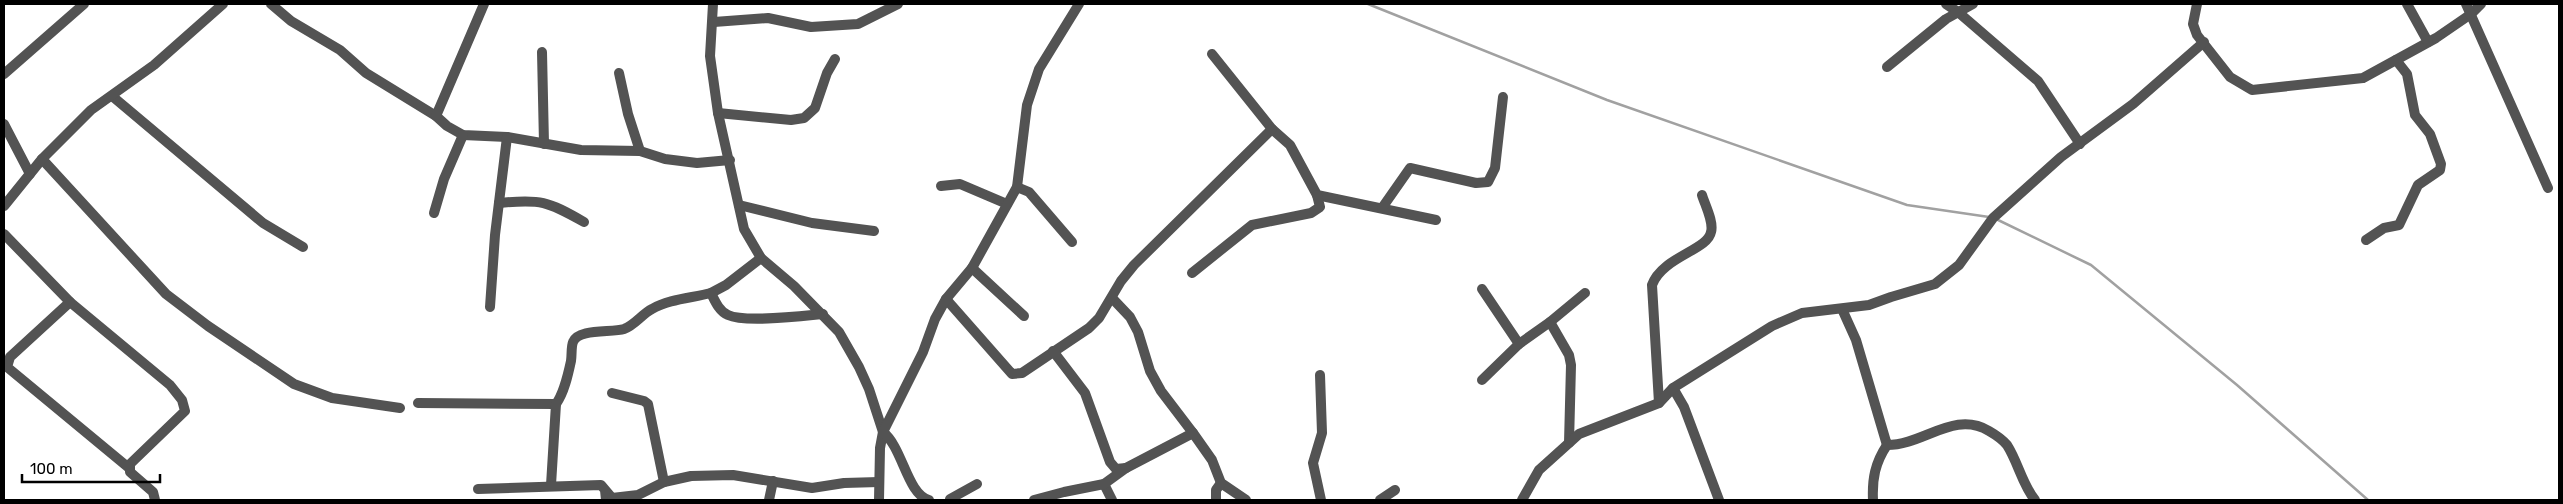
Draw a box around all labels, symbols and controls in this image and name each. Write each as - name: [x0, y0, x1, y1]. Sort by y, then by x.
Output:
- scale bar: [22, 452, 160, 484]
- text: 100 m: [30, 460, 72, 478]

